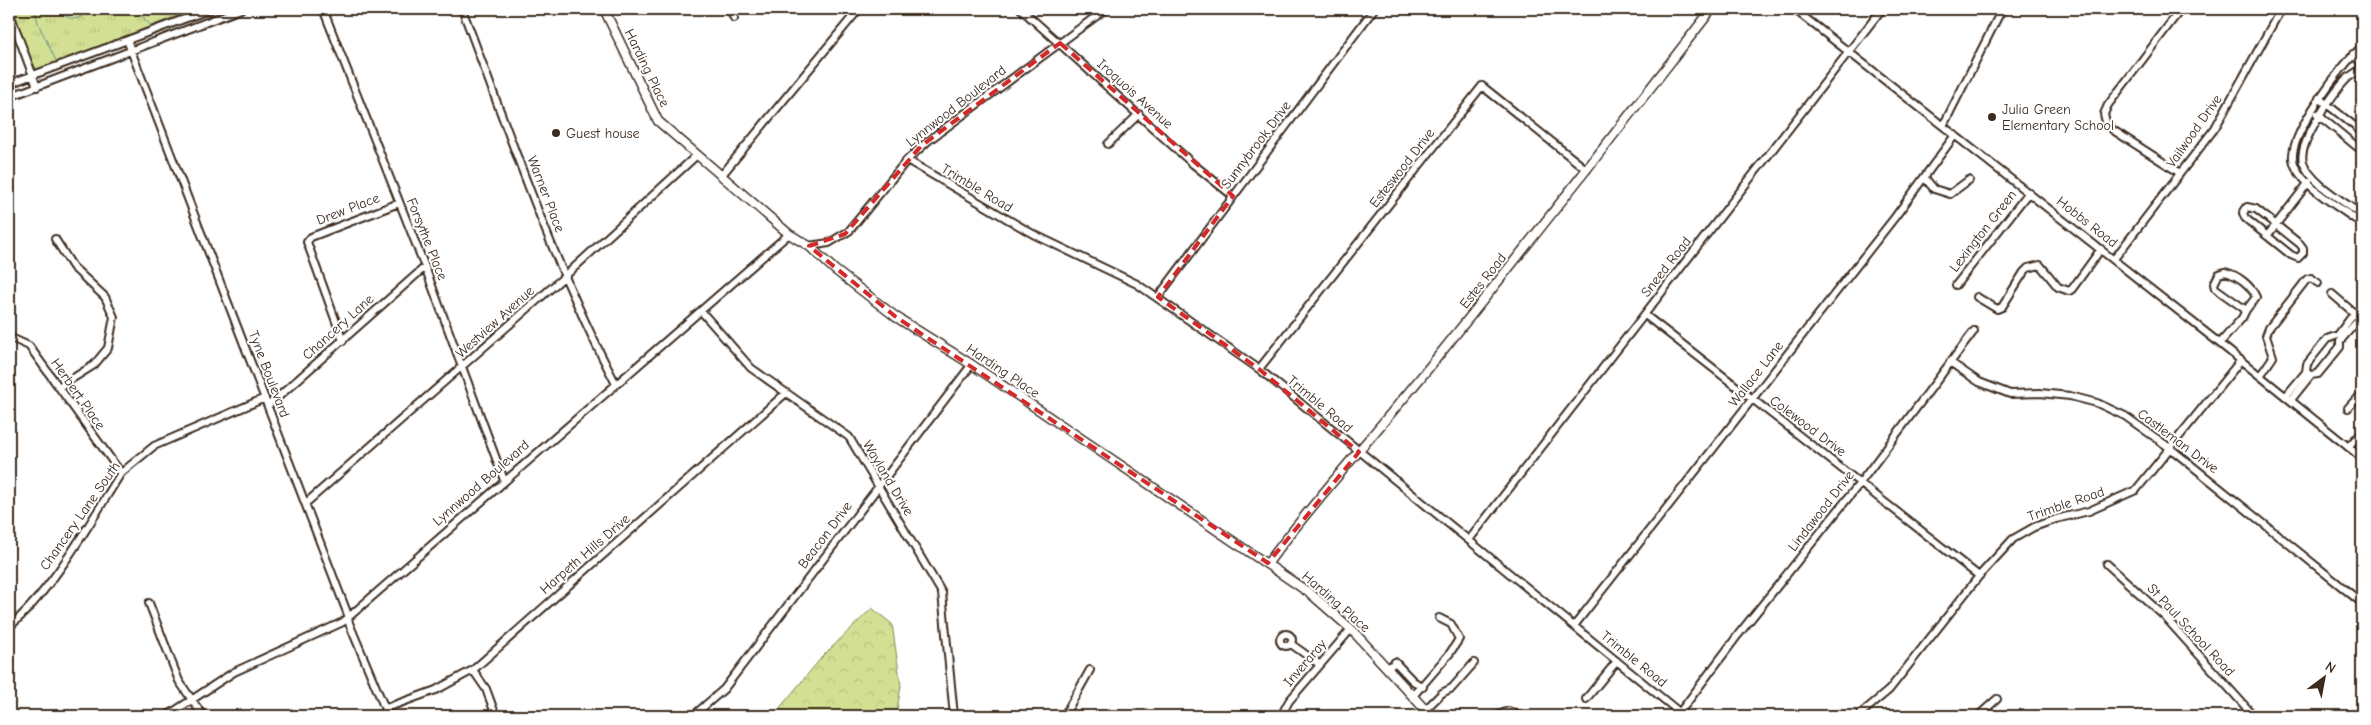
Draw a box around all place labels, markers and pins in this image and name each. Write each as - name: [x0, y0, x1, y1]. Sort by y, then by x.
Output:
- place label: Julia Green Elementary School: [2002, 101, 2114, 134]
- marker: Julia Green Elementary School: [1986, 111, 1998, 123]
- place label: Guest house: [566, 125, 640, 142]
- marker: Guest house: [550, 127, 562, 139]

